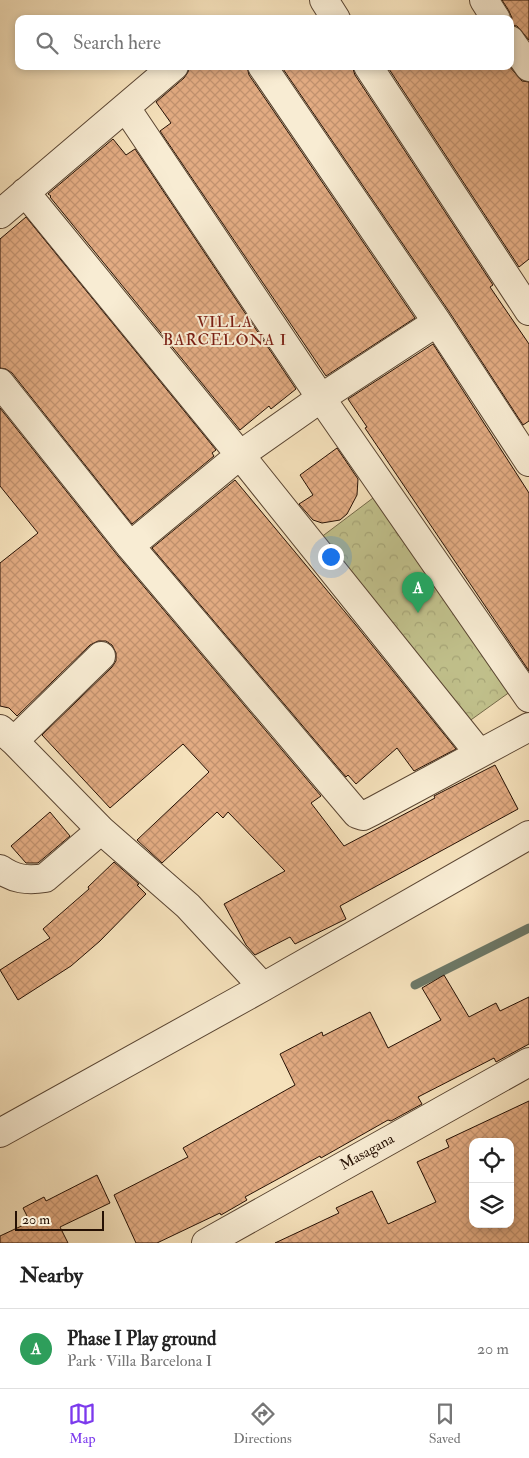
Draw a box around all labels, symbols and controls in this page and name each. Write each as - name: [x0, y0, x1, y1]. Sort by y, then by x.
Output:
- search box: [15, 15, 514, 70]
- icon: search: [33, 29, 61, 57]
- text: Search here: [73, 31, 161, 55]
- district label: VILLA BARCELONA I: [163, 312, 287, 350]
- your location: [318, 544, 344, 570]
- pin: A: [402, 572, 434, 613]
- street label: Masagana: [336, 1129, 398, 1175]
- map controls: [469, 1138, 514, 1228]
- button: locate: [469, 1138, 514, 1183]
- button: layers: [469, 1183, 514, 1228]
- scale bar: [15, 1208, 104, 1231]
- text: 20 m: [22, 1211, 50, 1228]
- text: Nearby: [20, 1262, 83, 1289]
- text: Phase I Play ground: [67, 1327, 216, 1351]
- text: A: [31, 1339, 41, 1359]
- text: 20 m: [477, 1339, 509, 1359]
- text: Park · Villa Barcelona I: [67, 1351, 212, 1371]
- tab: Map: [68, 1400, 96, 1447]
- tab: Directions: [233, 1400, 292, 1447]
- tab: Saved: [429, 1400, 461, 1447]

